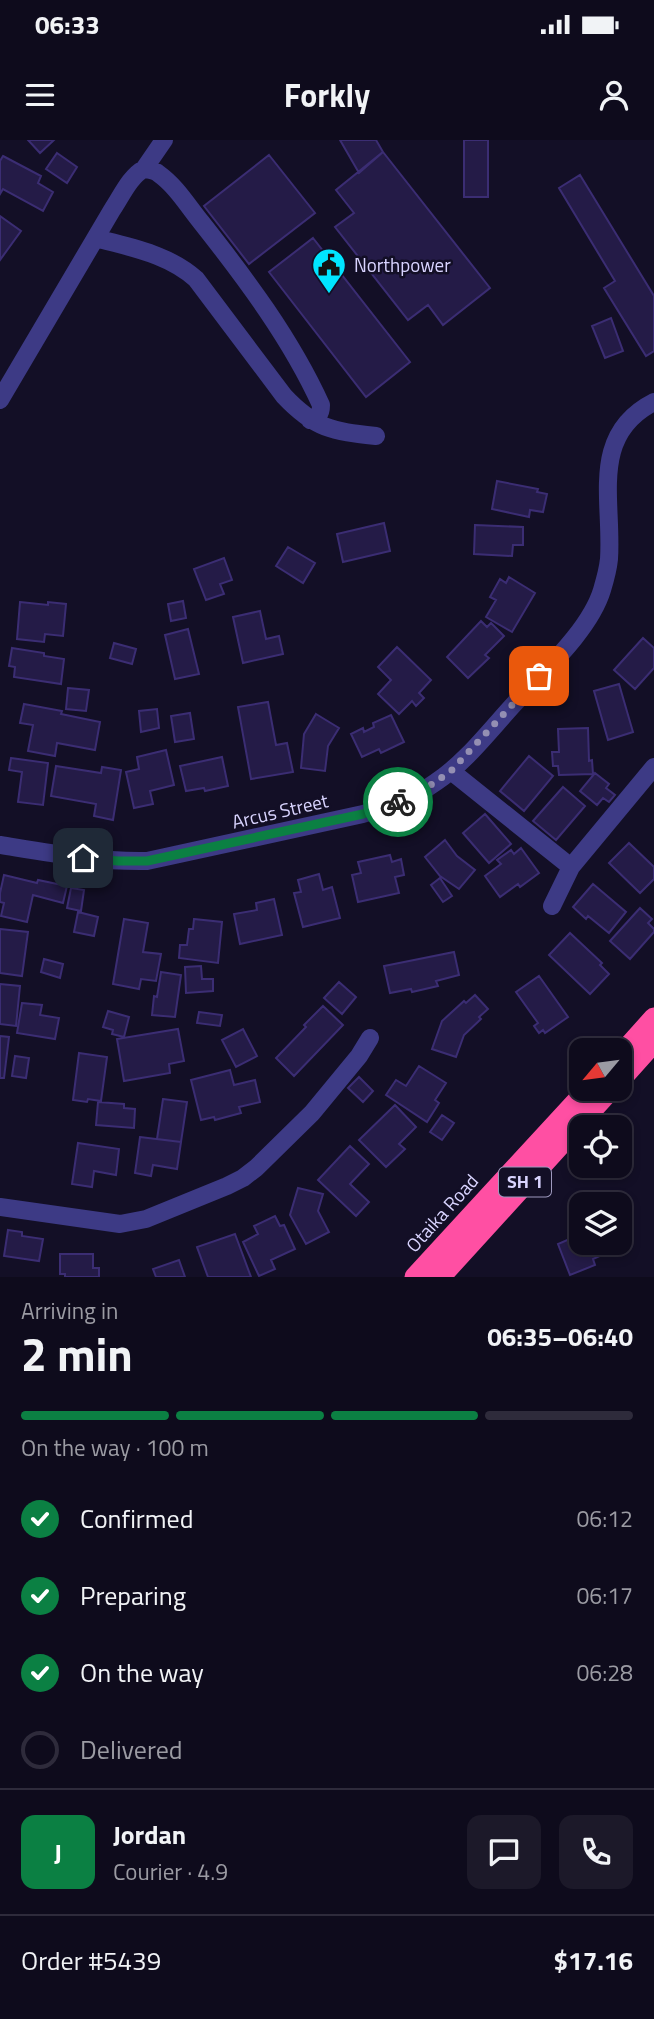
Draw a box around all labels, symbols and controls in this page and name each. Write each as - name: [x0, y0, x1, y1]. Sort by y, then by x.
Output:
- text: 06:33: [35, 5, 100, 44]
- text: Forkly: [284, 71, 370, 119]
- icon: menu: [21, 76, 59, 114]
- icon: person: [595, 76, 633, 114]
- public building icon: Northpower: [310, 246, 348, 295]
- place label: Northpower: [354, 250, 451, 279]
- pin: [509, 646, 569, 706]
- icon: bag: [520, 657, 558, 695]
- courier: [363, 767, 433, 837]
- icon: bike: [379, 783, 417, 821]
- street label: Arcus Street: [229, 785, 331, 836]
- pin: [53, 828, 113, 888]
- icon: home: [64, 839, 102, 877]
- north arrow: [569, 1038, 632, 1101]
- map controls: [569, 1038, 632, 1255]
- button: locate: [569, 1115, 632, 1178]
- street label: Otaika Road: [398, 1167, 485, 1258]
- road number: SH 1: [499, 1168, 551, 1196]
- button: layers: [569, 1192, 632, 1255]
- text: Arriving in: [21, 1293, 118, 1328]
- text: 06:35–06:40: [487, 1317, 633, 1356]
- text: 2 min: [21, 1319, 133, 1389]
- text: On the way · 100 m: [21, 1430, 209, 1465]
- text: Confirmed: [80, 1499, 194, 1538]
- icon: check: [21, 1500, 59, 1538]
- text: 06:12: [576, 1501, 633, 1536]
- text: Preparing: [80, 1576, 186, 1615]
- icon: check: [21, 1577, 59, 1615]
- text: 06:17: [576, 1578, 633, 1613]
- text: On the way: [80, 1653, 204, 1692]
- icon: check: [21, 1654, 59, 1692]
- text: 06:28: [576, 1655, 633, 1690]
- text: Delivered: [80, 1730, 183, 1769]
- text: Jordan: [113, 1815, 186, 1854]
- button: chat: [467, 1815, 541, 1889]
- button: phone: [559, 1815, 633, 1889]
- text: J: [54, 1833, 62, 1872]
- text: Courier · 4.9: [113, 1854, 228, 1889]
- text: Order #5439: [21, 1941, 161, 1980]
- text: $17.16: [554, 1941, 633, 1980]

